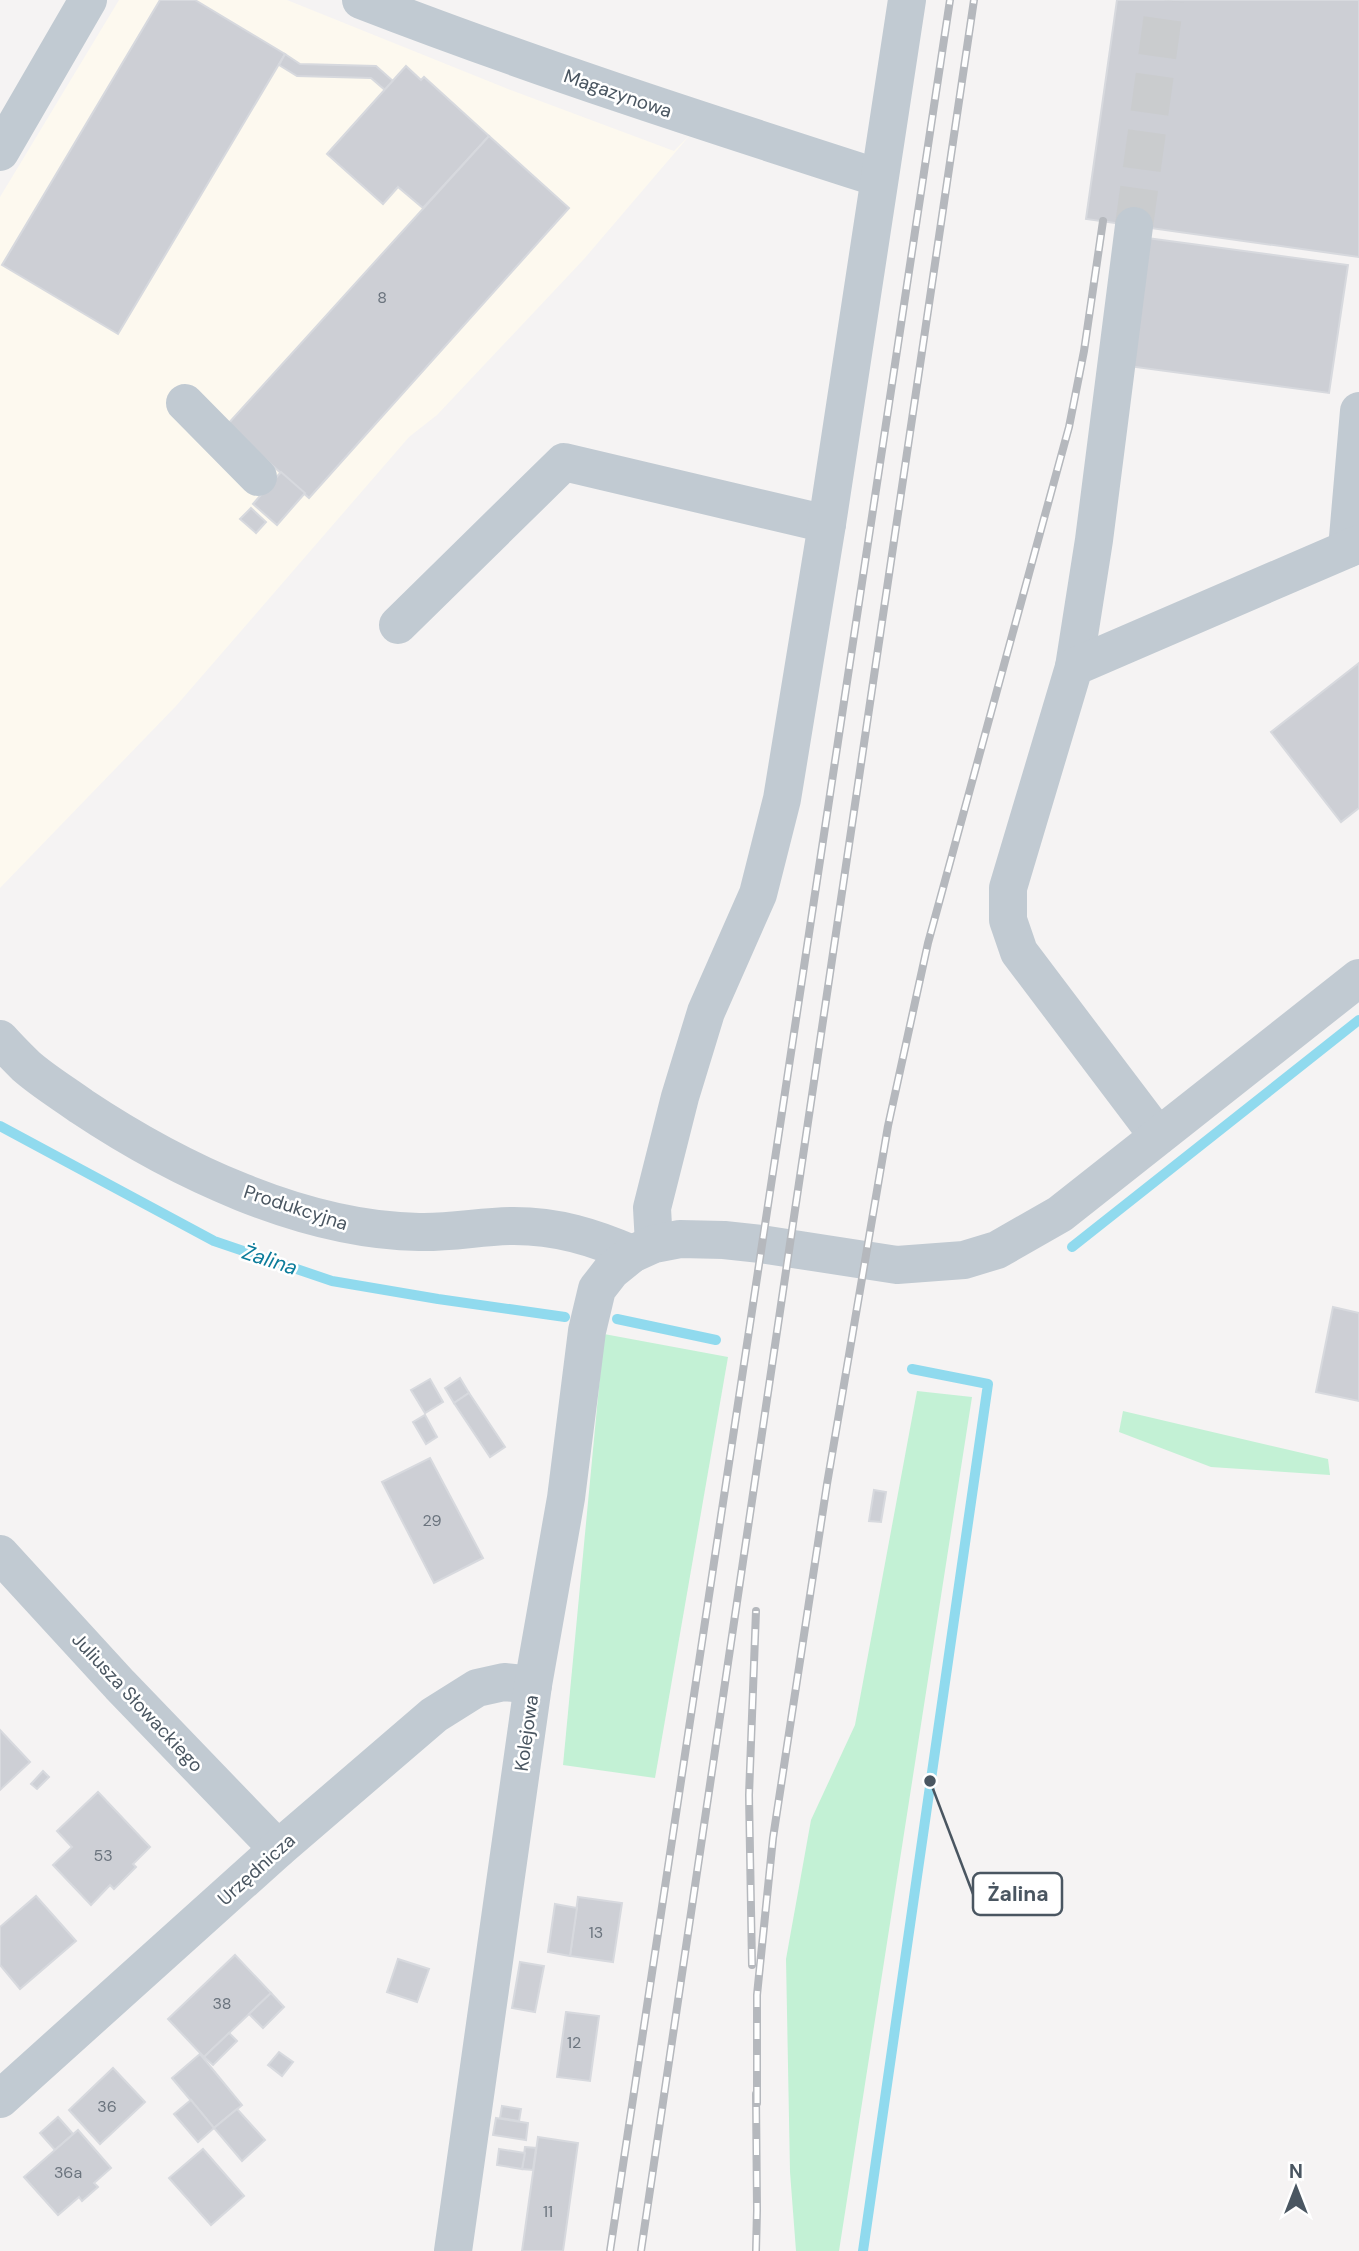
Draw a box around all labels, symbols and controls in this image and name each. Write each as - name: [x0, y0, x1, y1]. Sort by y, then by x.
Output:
- street label: Magazynowa: [560, 63, 675, 124]
- house number: 8: [377, 287, 387, 308]
- street label: Produkcyjna: [241, 1179, 351, 1236]
- water label: Żalina: [239, 1238, 301, 1282]
- house number: 29: [422, 1510, 442, 1531]
- street label: Juliusza Słowackiego: [66, 1627, 209, 1777]
- street label: Kolejowa: [509, 1693, 544, 1773]
- street label: Urzędnicza: [212, 1828, 300, 1911]
- house number: 53: [93, 1845, 113, 1866]
- callout: Żalina: [973, 1873, 1062, 1915]
- text: Żalina: [987, 1880, 1049, 1908]
- house number: 13: [589, 1922, 603, 1943]
- house number: 38: [212, 1993, 232, 2014]
- house number: 12: [567, 2032, 581, 2053]
- house number: 36: [97, 2096, 117, 2117]
- north arrow: [1261, 2153, 1331, 2223]
- text: N: [1289, 2159, 1303, 2184]
- house number: 36a: [54, 2162, 82, 2183]
- house number: 11: [543, 2201, 553, 2222]

